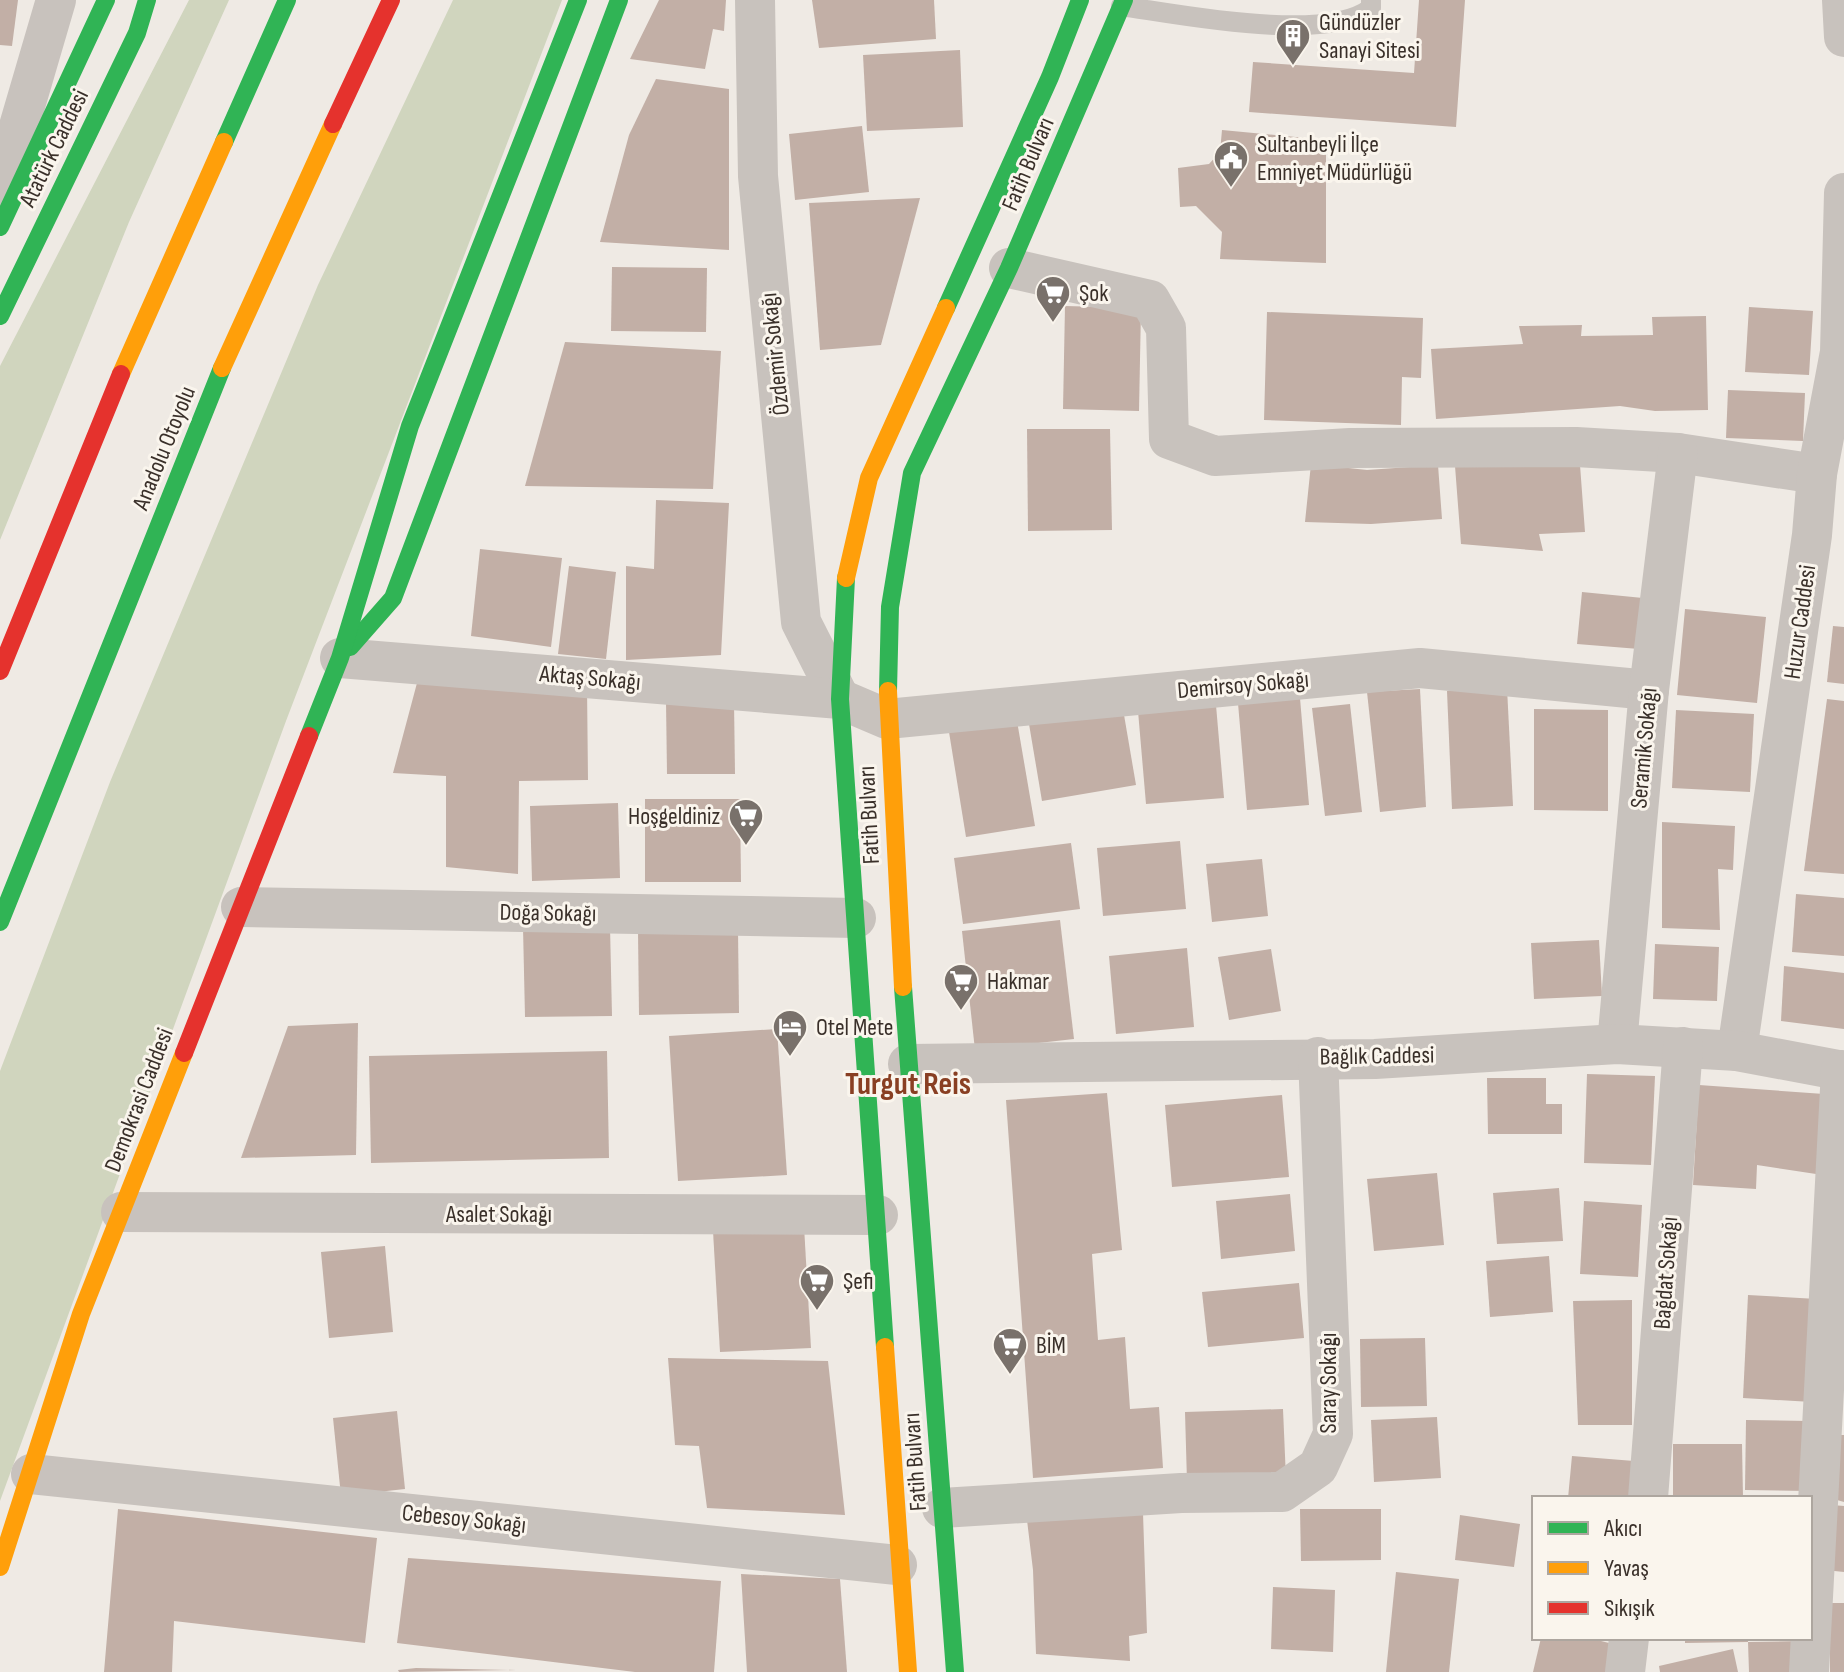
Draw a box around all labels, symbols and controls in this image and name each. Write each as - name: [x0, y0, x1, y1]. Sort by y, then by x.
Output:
- place label: Gündüzler Sanayi Sitesi: [1319, 8, 1420, 65]
- building icon: Gündüzler Sanayi Sitesi: [1274, 17, 1312, 67]
- street label: Atatürk Caddesi: [13, 84, 95, 212]
- street label: Fatih Bulvarı: [995, 113, 1061, 215]
- place label: Sultanbeyli İlçe Emniyet Müdürlüğü: [1257, 130, 1412, 187]
- public building icon: Sultanbeyli İlçe Emniyet Müdürlüğü: [1212, 139, 1250, 189]
- supermarket icon: Şok: [1034, 274, 1072, 324]
- place label: Şok: [1079, 279, 1108, 308]
- street label: Özdemir Sokağı: [754, 291, 796, 417]
- street label: Anadolu Otoyolu: [126, 382, 202, 515]
- street label: Huzur Caddesi: [1778, 563, 1822, 681]
- street label: Aktaş Sokağı: [537, 659, 642, 697]
- street label: Demirsoy Sokağı: [1176, 665, 1310, 705]
- street label: Seramik Sokağı: [1624, 686, 1664, 810]
- street label: Fatih Bulvarı: [852, 765, 886, 865]
- supermarket icon: Hoşgeldiniz: [727, 797, 765, 847]
- place label: Hoşgeldiniz: [628, 802, 720, 831]
- street label: Doğa Sokağı: [499, 898, 597, 928]
- supermarket icon: Hakmar: [942, 962, 980, 1012]
- place label: Hakmar: [987, 967, 1049, 996]
- hotel icon: Otel Mete: [771, 1008, 809, 1058]
- place label: Otel Mete: [816, 1013, 894, 1042]
- street label: Demokrasi Caddesi: [98, 1024, 180, 1176]
- street label: Bağlık Caddesi: [1319, 1041, 1435, 1071]
- district label: Turgut Reis: [845, 1065, 971, 1104]
- street label: Asalet Sokağı: [445, 1200, 552, 1229]
- street label: Bağdat Sokağı: [1648, 1216, 1684, 1330]
- supermarket icon: Şefi: [798, 1262, 836, 1312]
- place label: Şefi: [843, 1267, 873, 1296]
- supermarket icon: BİM: [991, 1326, 1029, 1376]
- place label: BİM: [1036, 1331, 1066, 1360]
- street label: Saray Sokağı: [1314, 1333, 1343, 1433]
- street label: Fatih Bulvarı: [897, 1412, 933, 1512]
- legend: [1532, 1496, 1812, 1640]
- street label: Cebesoy Sokağı: [400, 1498, 528, 1540]
- text: Akıcı: [1603, 1514, 1642, 1543]
- text: Yavaş: [1604, 1554, 1649, 1583]
- text: Sıkışık: [1604, 1594, 1655, 1623]

